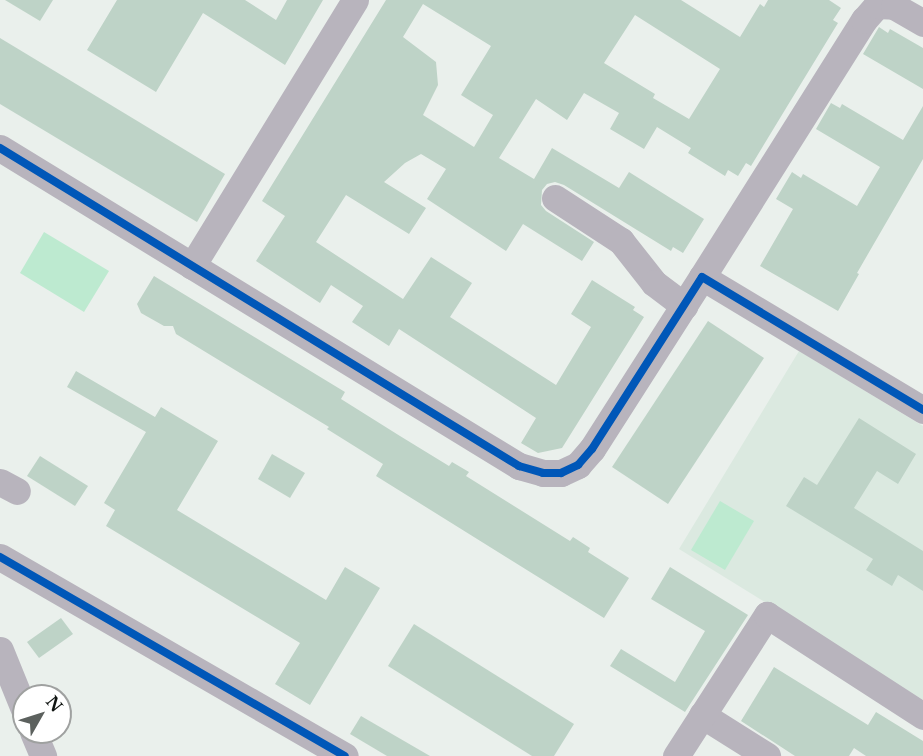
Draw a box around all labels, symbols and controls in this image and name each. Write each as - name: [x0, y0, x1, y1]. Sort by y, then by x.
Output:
- north arrow: [12, 684, 72, 744]
- text: N: [42, 692, 67, 716]

